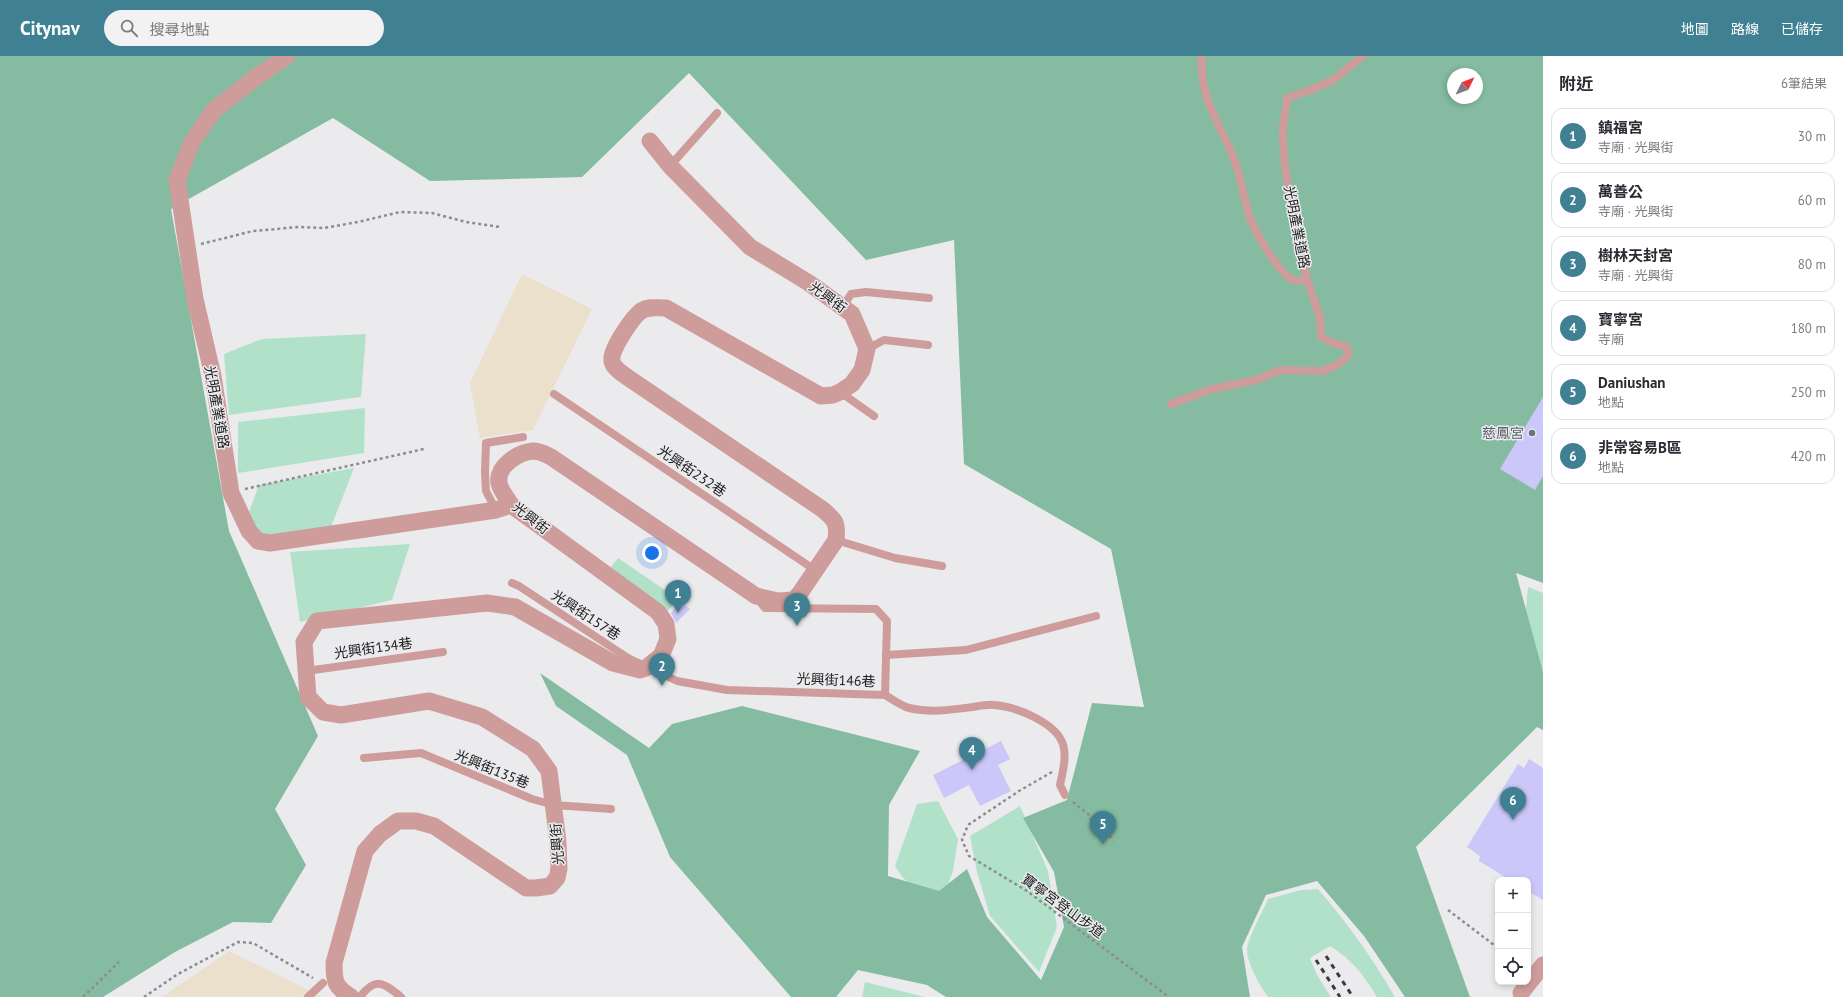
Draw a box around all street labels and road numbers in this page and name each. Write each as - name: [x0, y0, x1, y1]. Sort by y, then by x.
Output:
- street label: 光明產業道路: [1280, 184, 1314, 270]
- street label: 光興街: [806, 277, 850, 317]
- street label: 光明產業道路: [201, 364, 233, 450]
- street label: 光興街232巷: [654, 441, 730, 501]
- street label: 光興街: [509, 498, 553, 538]
- street label: 光興街157巷: [548, 586, 624, 644]
- street label: 光興街134巷: [333, 634, 413, 662]
- street label: 光興街146巷: [796, 670, 876, 690]
- street label: 光興街135巷: [452, 746, 532, 792]
- street label: 光興街: [547, 822, 567, 866]
- street label: 寶寧宮登山步道: [1018, 870, 1108, 942]

